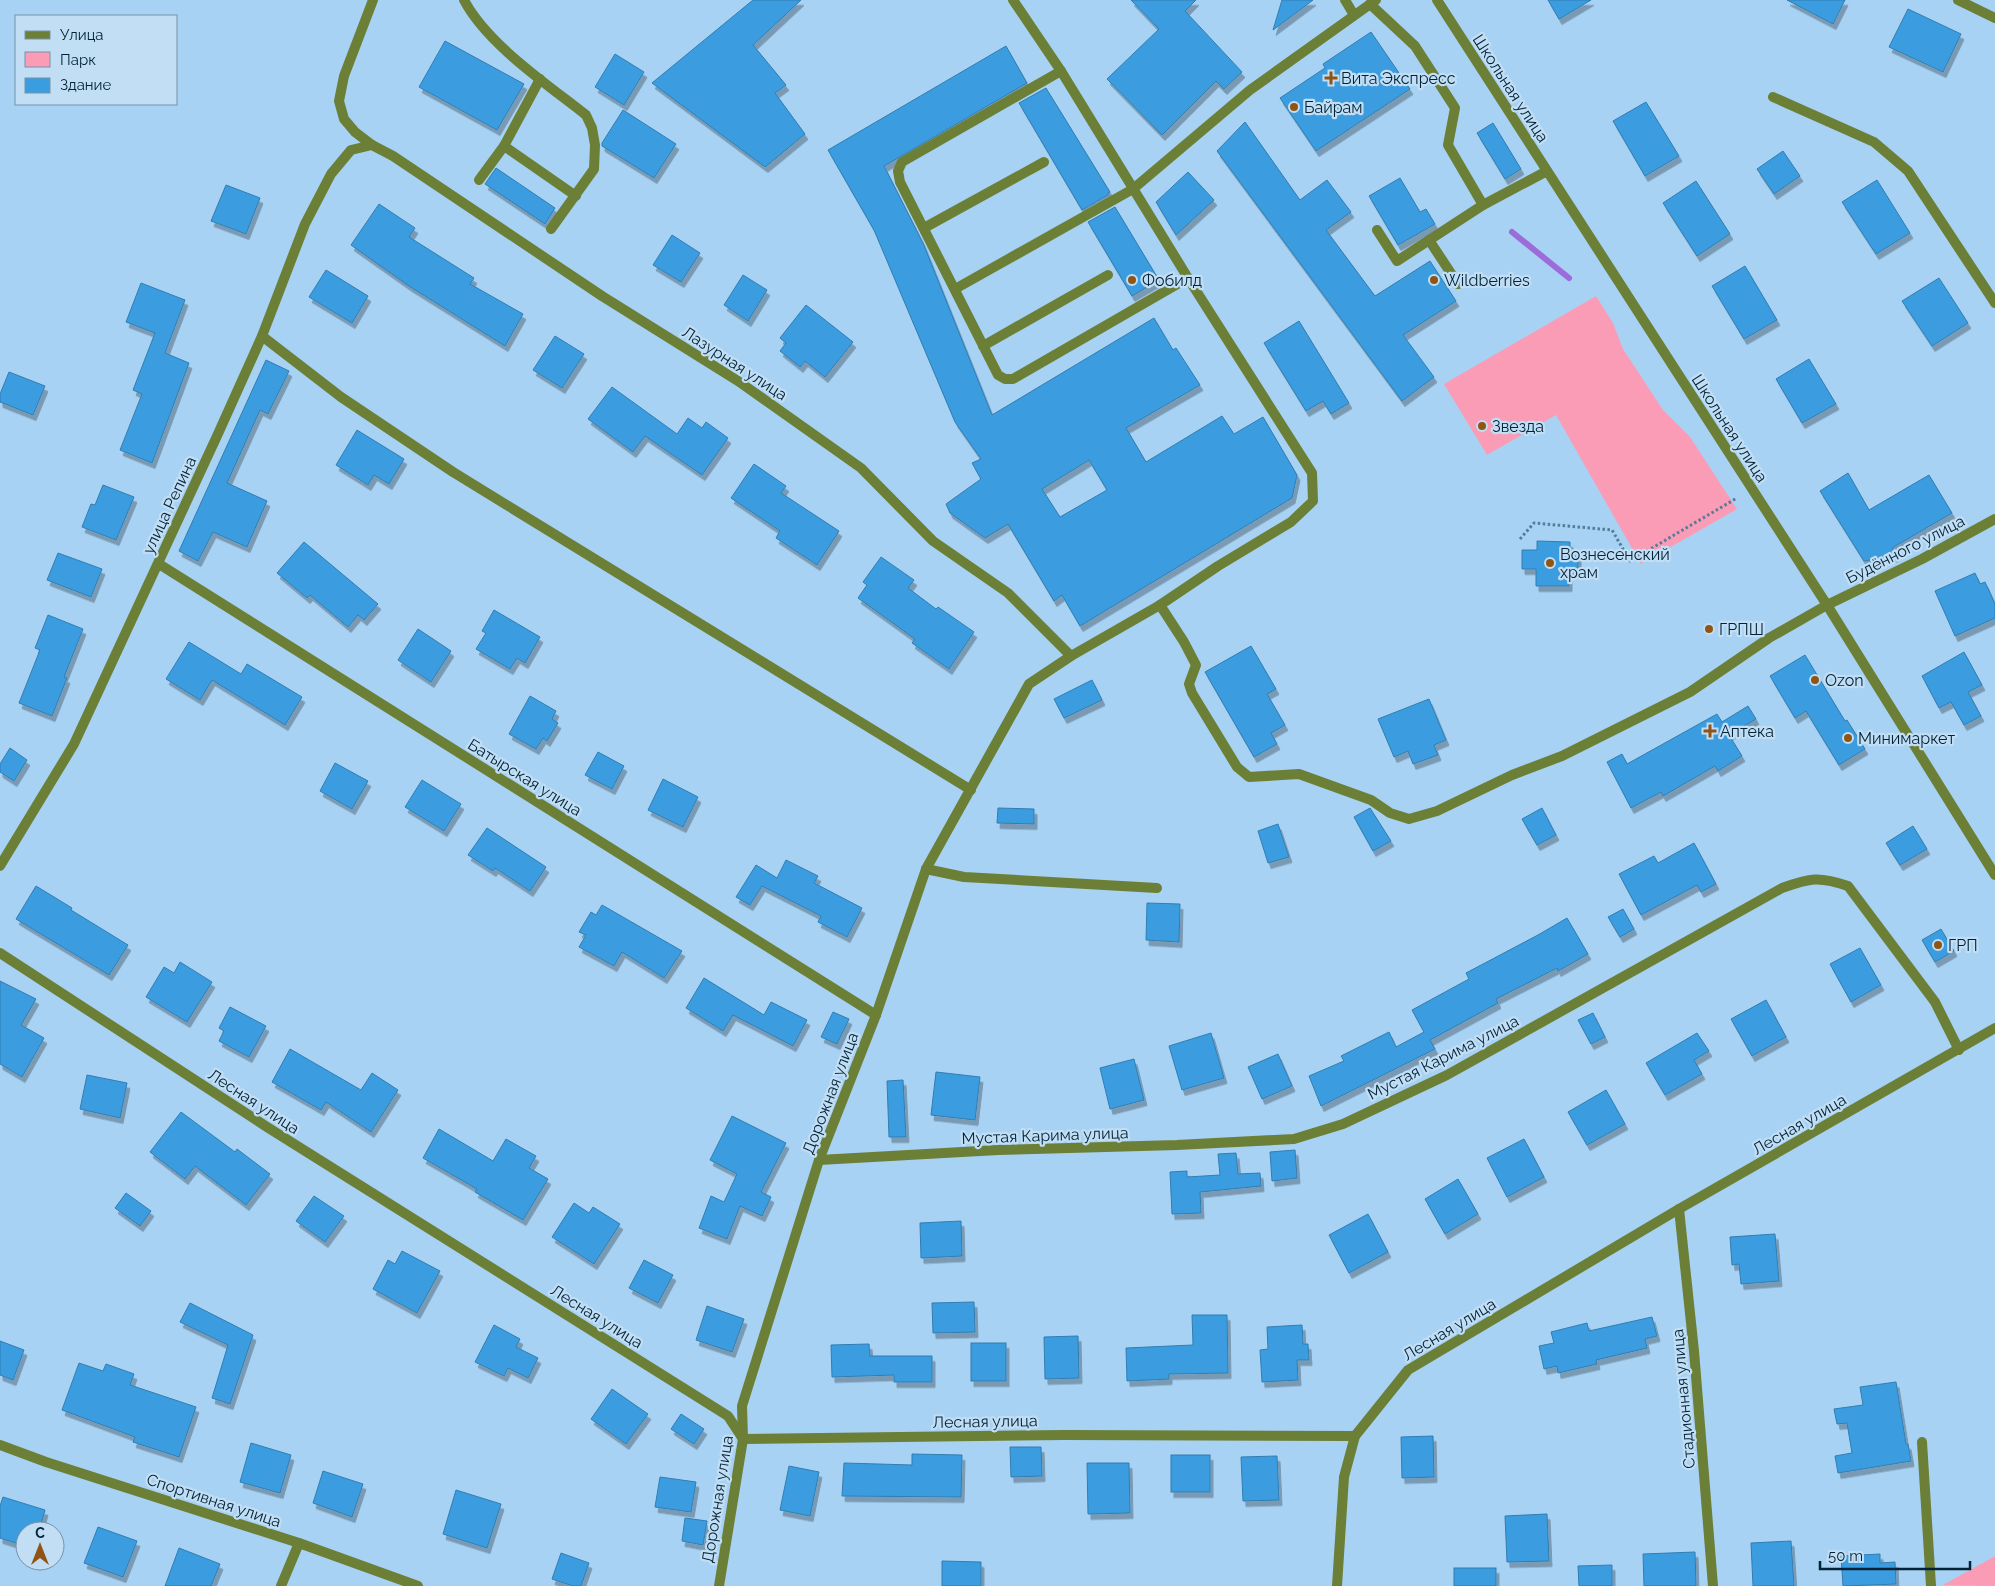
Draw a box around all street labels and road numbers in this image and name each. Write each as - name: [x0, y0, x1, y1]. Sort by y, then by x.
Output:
- street label: Школьная улица: [1469, 31, 1553, 146]
- street label: Лазурная улица: [679, 322, 791, 404]
- street label: Школьная улица: [1688, 371, 1772, 486]
- street label: улица Репина: [139, 453, 200, 557]
- street label: Будённого улица: [1843, 511, 1968, 588]
- street label: Батырская улица: [464, 735, 585, 820]
- street label: Мустая Карима улица: [1365, 1011, 1522, 1104]
- street label: Дорожная улица: [799, 1030, 862, 1157]
- street label: Лесная улица: [204, 1065, 303, 1138]
- street label: Лесная улица: [1749, 1090, 1849, 1159]
- street label: Мустая Карима улица: [961, 1123, 1129, 1148]
- street label: Лесная улица: [547, 1281, 646, 1352]
- street label: Лесная улица: [1399, 1294, 1499, 1365]
- street label: Стадионная улица: [1668, 1328, 1699, 1470]
- street label: Лесная улица: [932, 1411, 1038, 1432]
- street label: Дорожная улица: [698, 1434, 737, 1564]
- street label: Спортивная улица: [144, 1470, 284, 1531]

